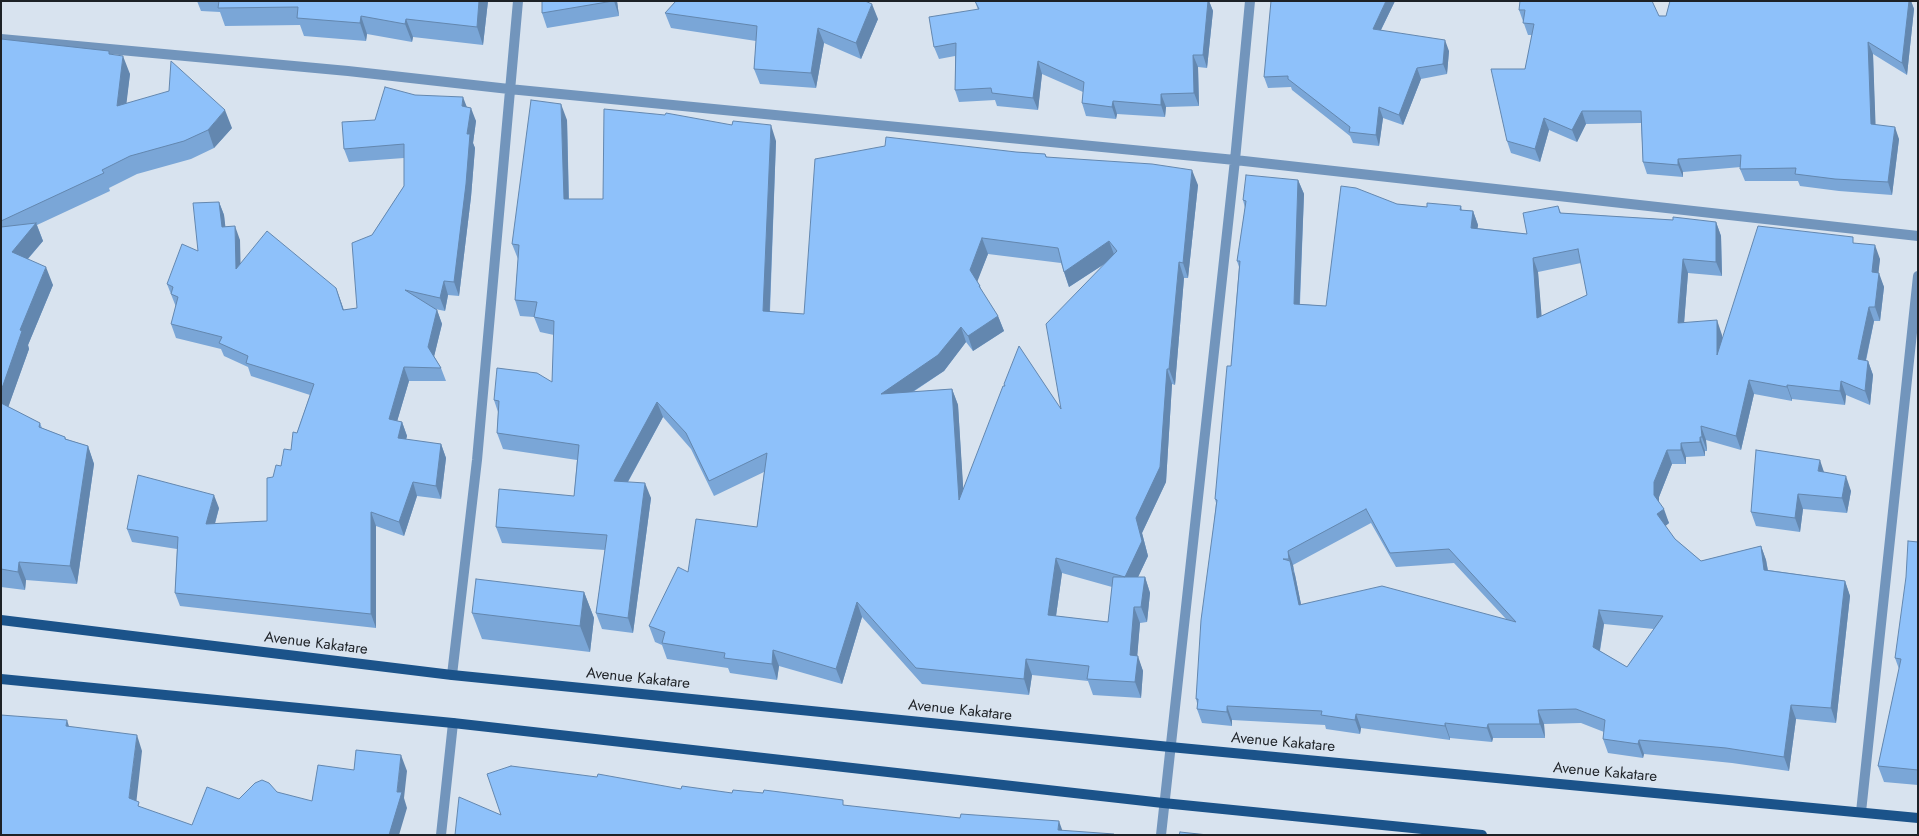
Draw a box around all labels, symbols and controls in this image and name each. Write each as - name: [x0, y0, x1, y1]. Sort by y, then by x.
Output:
- street label: Avenue Kakatare: [263, 629, 369, 659]
- street label: Avenue Kakatare: [585, 665, 691, 693]
- street label: Avenue Kakatare: [907, 697, 1013, 725]
- street label: Avenue Kakatare: [1230, 729, 1336, 757]
- street label: Avenue Kakatare: [1552, 759, 1658, 787]

